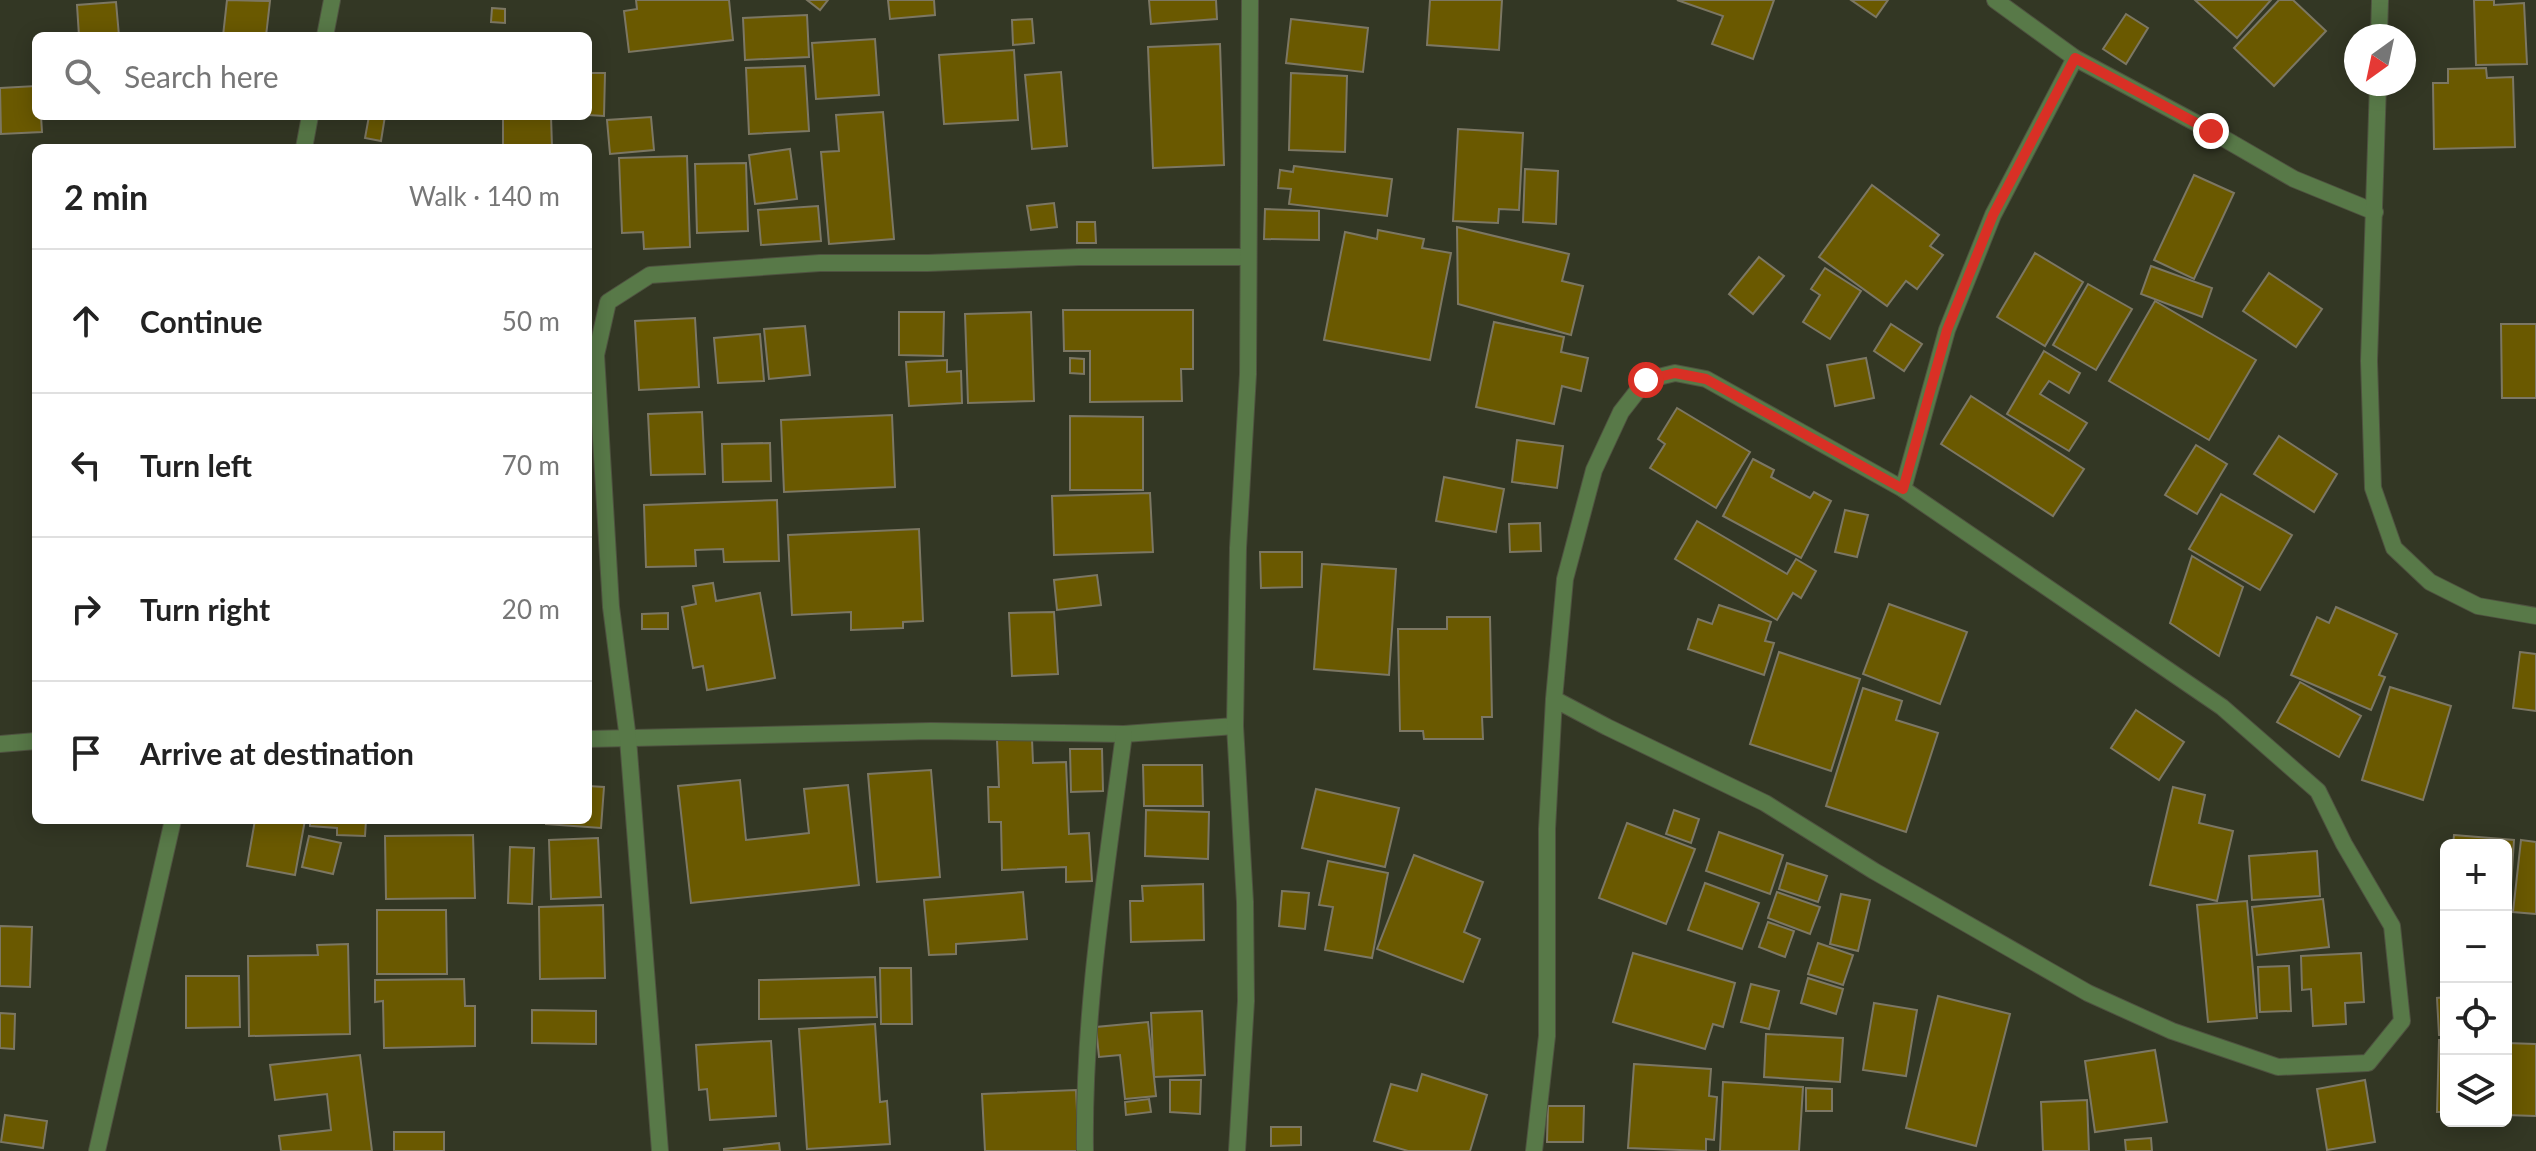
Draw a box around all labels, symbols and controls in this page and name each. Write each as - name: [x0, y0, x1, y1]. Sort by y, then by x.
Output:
- north arrow: [2344, 24, 2416, 96]
- search box: [32, 32, 592, 120]
- icon: search: [60, 54, 104, 98]
- text: Search here: [124, 58, 279, 94]
- route end: [2193, 113, 2229, 149]
- text: 2 min: [64, 176, 148, 217]
- text: Walk · 140 m: [409, 180, 560, 212]
- icon: ahead: [64, 299, 108, 343]
- text: Continue: [140, 303, 263, 339]
- text: 50 m: [502, 305, 560, 337]
- route start: [1628, 362, 1664, 398]
- icon: left: [64, 443, 108, 487]
- text: Turn left: [140, 447, 252, 483]
- text: 70 m: [502, 449, 560, 481]
- icon: right: [64, 587, 108, 631]
- text: Turn right: [140, 591, 270, 627]
- text: 20 m: [502, 593, 560, 625]
- icon: arrive: [64, 731, 108, 775]
- text: Arrive at destination: [140, 735, 414, 771]
- map controls: [2440, 839, 2512, 1127]
- button: +: [2440, 839, 2512, 911]
- button: −: [2440, 911, 2512, 983]
- button: locate: [2440, 983, 2512, 1055]
- button: layers: [2440, 1055, 2512, 1127]

